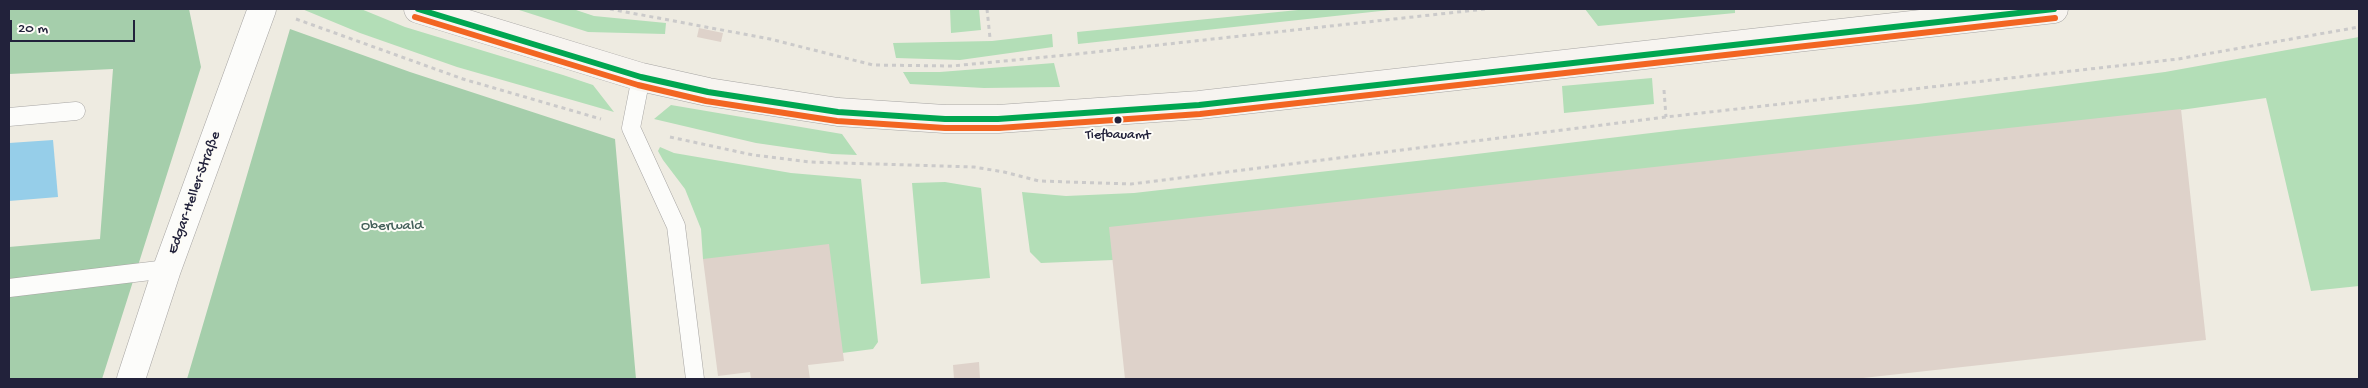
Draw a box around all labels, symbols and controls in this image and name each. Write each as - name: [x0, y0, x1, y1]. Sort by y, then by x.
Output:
- scale bar: [12, 10, 138, 42]
- text: 20 m: [18, 20, 48, 38]
- marker: Tiefbauamt: [1113, 115, 1123, 125]
- place label: Tiefbauamt: [1085, 128, 1151, 144]
- street label: Edgar-Heller-Straße: [164, 129, 226, 257]
- park label: Oberwald: [361, 218, 423, 236]

